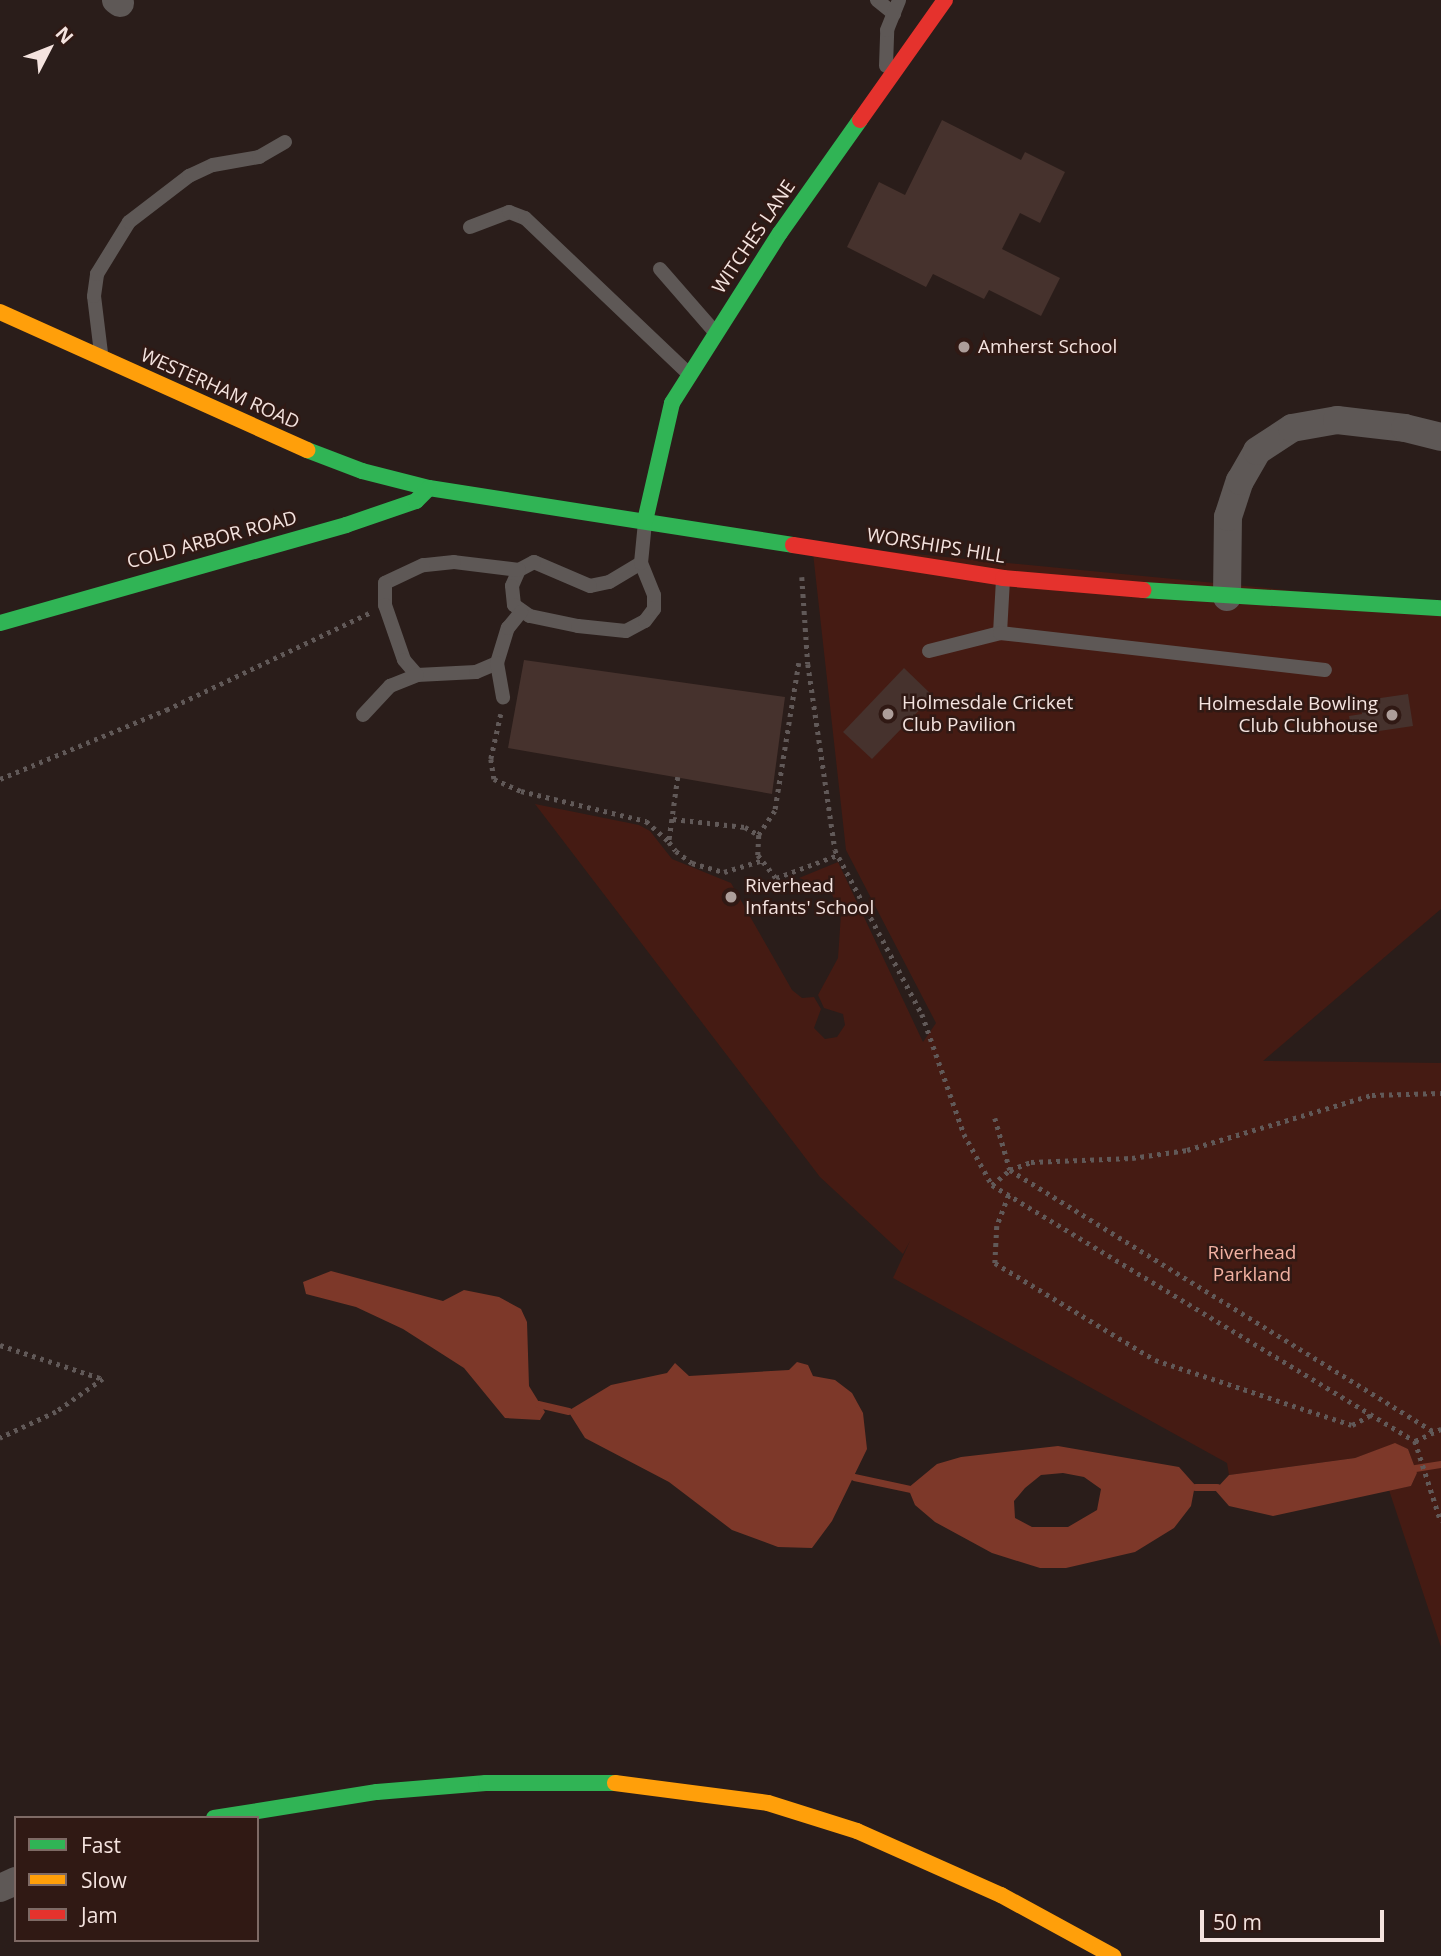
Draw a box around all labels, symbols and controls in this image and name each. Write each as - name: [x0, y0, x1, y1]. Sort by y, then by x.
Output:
- north arrow: [14, 14, 84, 84]
- text: N: [50, 21, 79, 49]
- street label: WITCHES LANE: [708, 176, 800, 298]
- place label: Amherst School: [978, 336, 1117, 358]
- marker: Amherst School: [956, 339, 972, 355]
- street label: WESTERHAM ROAD: [137, 344, 303, 434]
- street label: COLD ARBOR ROAD: [124, 506, 300, 574]
- street label: WORSHIPS HILL: [865, 524, 1007, 568]
- place label: Holmesdale Cricket Club Pavilion: [902, 692, 1073, 736]
- place label: Holmesdale Bowling Club Clubhouse: [1198, 693, 1378, 737]
- marker: Holmesdale Cricket Club Pavilion: [880, 706, 896, 722]
- marker: Holmesdale Bowling Club Clubhouse: [1384, 707, 1400, 723]
- place label: Riverhead Infants' School: [745, 875, 874, 919]
- marker: Riverhead Infants' School: [723, 889, 739, 905]
- park label: Riverhead Parkland: [1208, 1242, 1296, 1286]
- legend: [14, 1816, 259, 1942]
- text: Fast: [81, 1831, 121, 1859]
- text: Slow: [81, 1866, 127, 1894]
- scale bar: [1203, 1896, 1387, 1940]
- text: Jam: [81, 1901, 118, 1929]
- text: 50 m: [1213, 1908, 1262, 1936]

